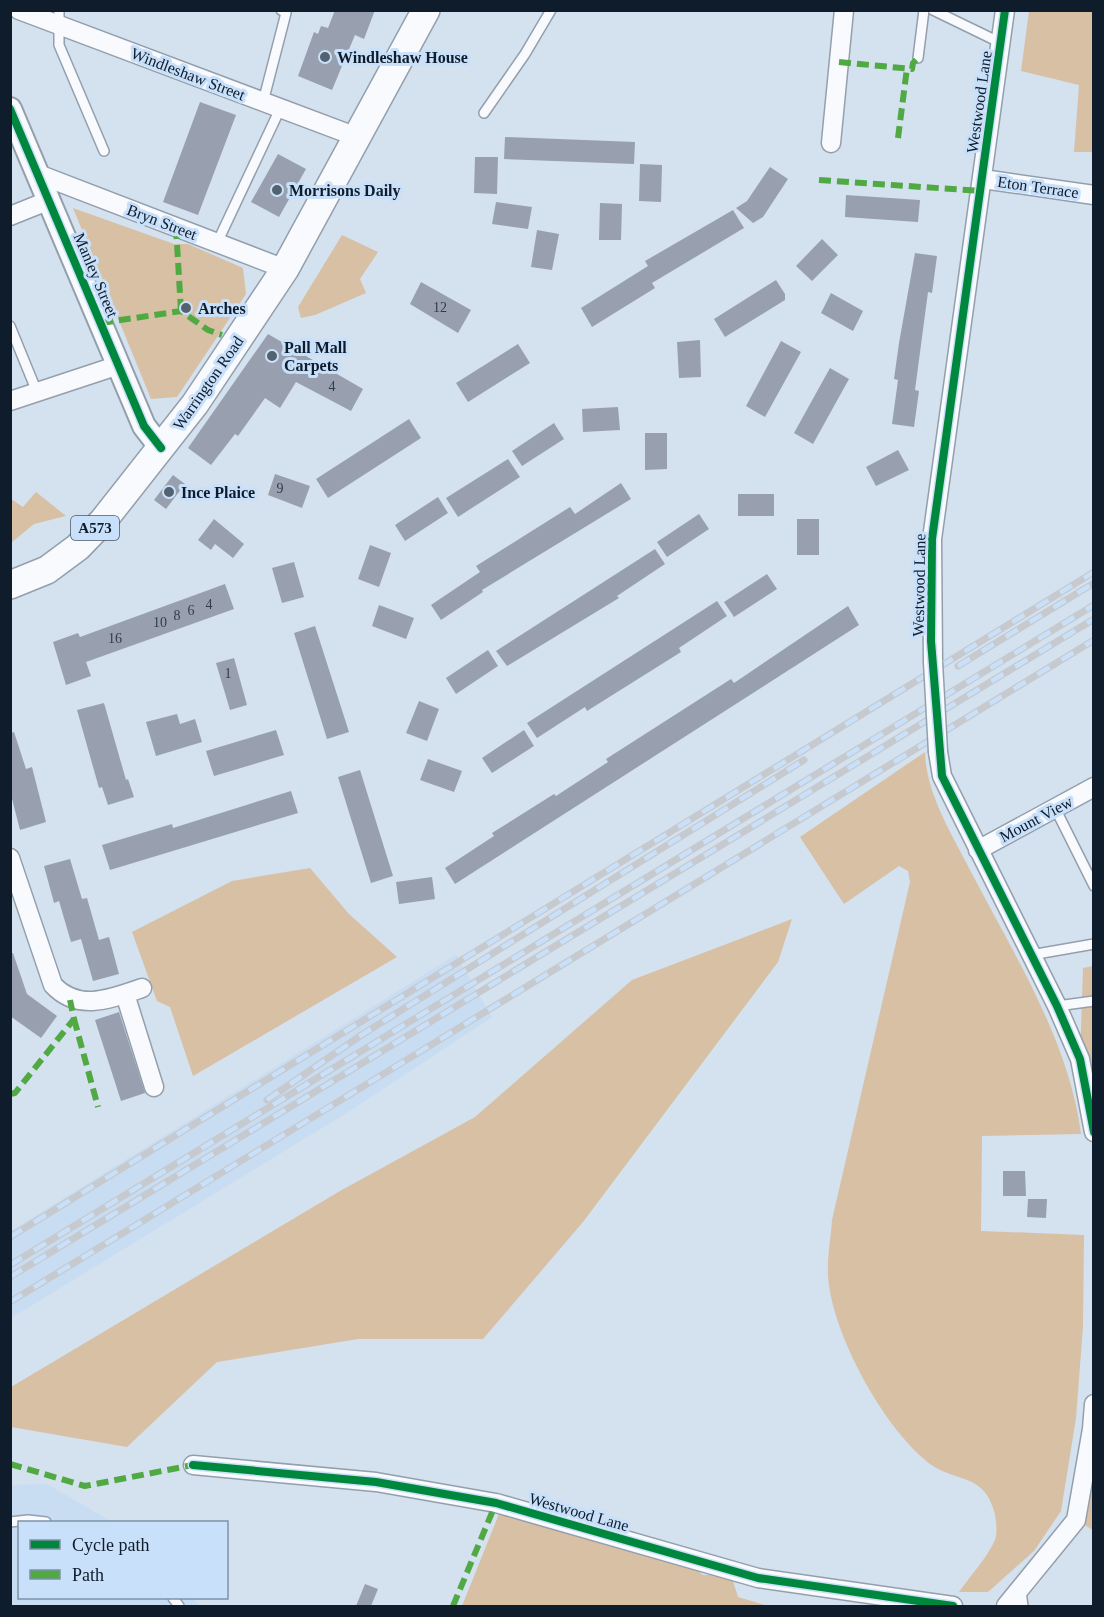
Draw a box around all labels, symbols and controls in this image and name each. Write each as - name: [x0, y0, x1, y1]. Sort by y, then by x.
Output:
- street label: Windleshaw Street: [129, 44, 248, 104]
- place label: Windleshaw House: [337, 49, 468, 66]
- marker: Windleshaw House: [318, 50, 332, 64]
- street label: Westwood Lane: [963, 50, 995, 154]
- street label: Eton Terrace: [996, 173, 1080, 201]
- place label: Morrisons Daily: [289, 182, 401, 200]
- marker: Morrisons Daily: [270, 183, 284, 197]
- street label: Bryn Street: [124, 201, 200, 244]
- street label: Manley Street: [70, 230, 122, 321]
- place label: Arches: [198, 300, 246, 317]
- house number: 12: [433, 300, 447, 315]
- marker: Arches: [179, 301, 193, 315]
- street label: Warrington Road: [169, 333, 247, 434]
- place label: Pall Mall Carpets: [284, 339, 347, 375]
- marker: Pall Mall Carpets: [265, 349, 279, 363]
- house number: 4: [329, 379, 336, 394]
- house number: 9: [277, 481, 284, 496]
- place label: Ince Plaice: [181, 484, 255, 501]
- marker: Ince Plaice: [162, 485, 176, 499]
- road number: A573: [71, 516, 119, 540]
- street label: Westwood Lane: [910, 533, 928, 637]
- house number: 4: [206, 597, 213, 612]
- house number: 6: [188, 603, 195, 618]
- house number: 8: [174, 608, 181, 623]
- house number: 10: [153, 615, 167, 630]
- house number: 16: [108, 631, 122, 646]
- house number: 1: [225, 666, 232, 681]
- street label: Mount View: [997, 792, 1076, 845]
- street label: Westwood Lane: [527, 1490, 631, 1534]
- legend: [18, 1521, 228, 1599]
- text: Cycle path: [72, 1535, 149, 1555]
- text: Path: [72, 1565, 104, 1585]

